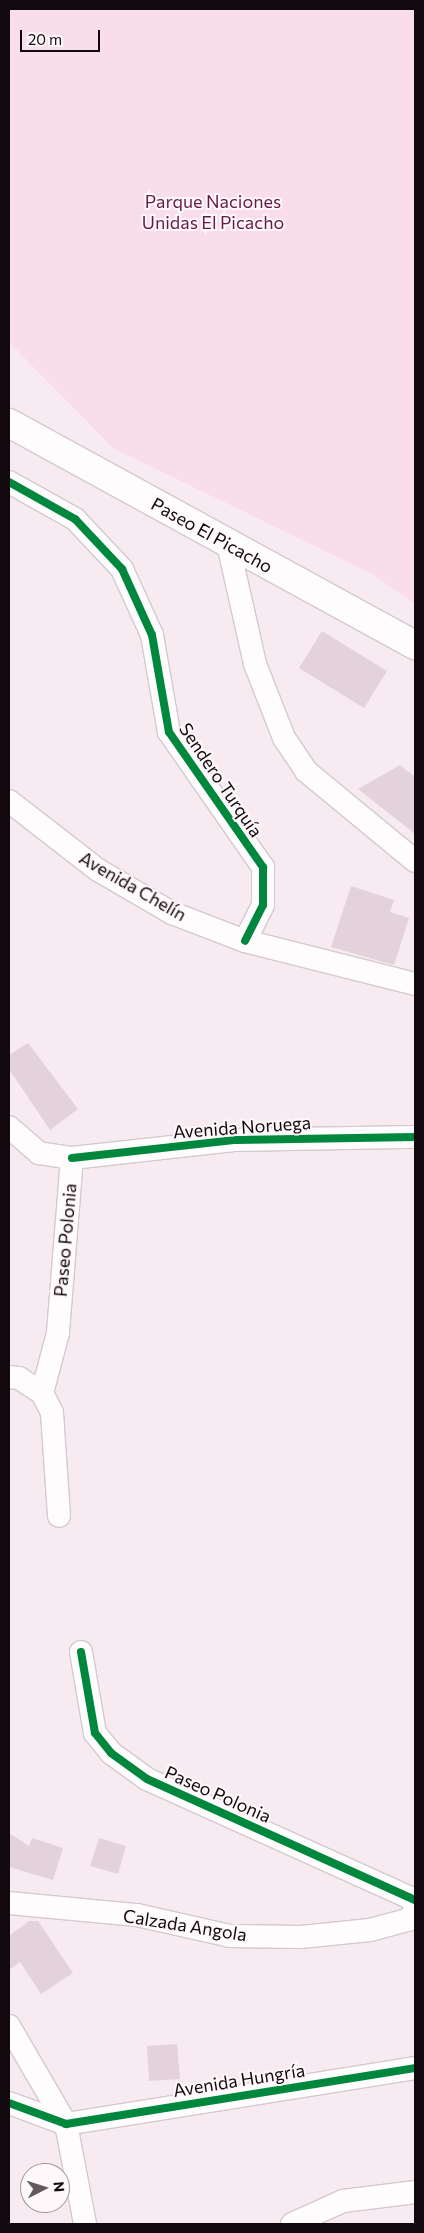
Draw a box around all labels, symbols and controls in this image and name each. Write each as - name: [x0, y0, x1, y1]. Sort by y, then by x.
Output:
- scale bar: [22, 20, 102, 52]
- text: 20 m: [28, 30, 62, 48]
- park label: Parque Naciones Unidas El Picacho: [142, 191, 284, 233]
- street label: Paseo El Picacho: [148, 493, 276, 577]
- street label: Sendero Turquía: [175, 719, 267, 841]
- street label: Avenida Chelín: [76, 847, 190, 925]
- street label: Avenida Noruega: [172, 1111, 312, 1143]
- street label: Paseo Polonia: [49, 1182, 81, 1298]
- street label: Paseo Polonia: [162, 1761, 274, 1827]
- street label: Calzada Angola: [122, 1905, 248, 1945]
- street label: Avenida Hungría: [172, 2059, 306, 2101]
- north arrow: [20, 2163, 70, 2213]
- text: N: [51, 2181, 68, 2193]

